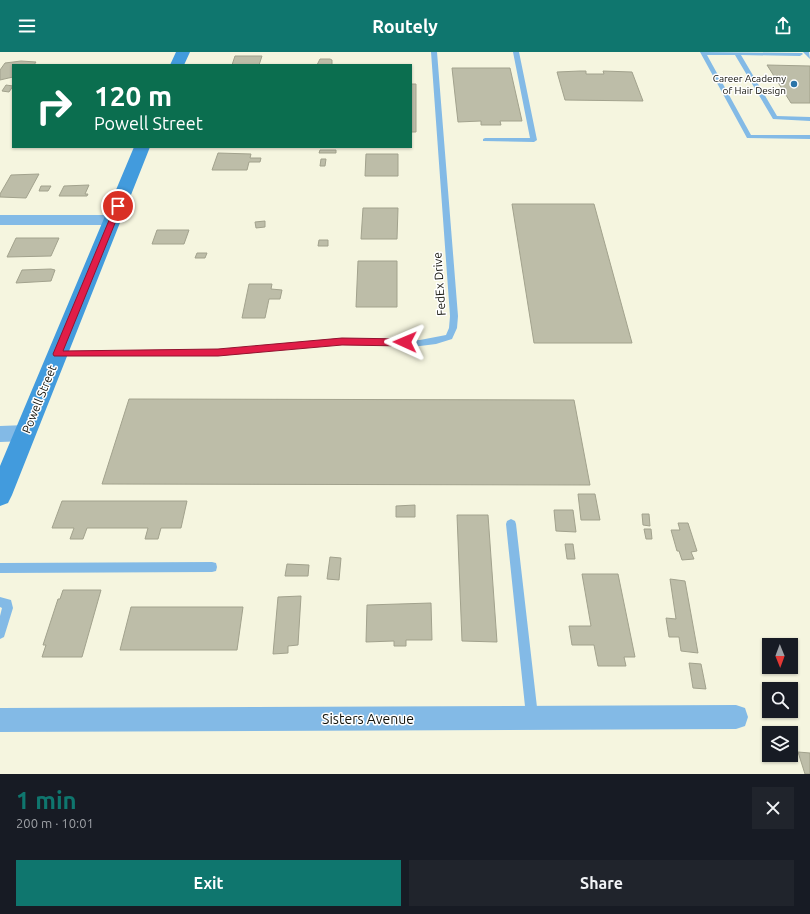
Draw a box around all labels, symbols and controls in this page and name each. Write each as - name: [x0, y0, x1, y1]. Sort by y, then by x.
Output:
- icon: menu: [16, 15, 38, 37]
- icon: share: [772, 15, 794, 37]
- text: Routely: [372, 16, 438, 36]
- place label: Career Academy of Hair Design: [713, 73, 786, 96]
- marker: Career Academy of Hair Design: [789, 79, 799, 89]
- icon: right: [28, 80, 80, 132]
- text: 120 m: [94, 80, 172, 111]
- text: Powell Street: [94, 113, 203, 133]
- pin: [101, 189, 135, 223]
- icon: arrive: [107, 195, 129, 217]
- street label: FedEx Drive: [430, 252, 448, 316]
- position arrow: [384, 321, 426, 363]
- street label: Powell Street: [19, 363, 59, 435]
- north arrow: [762, 638, 798, 674]
- map controls: [762, 638, 798, 762]
- button: search: [762, 682, 798, 718]
- street label: Sisters Avenue: [322, 711, 414, 727]
- button: layers: [762, 726, 798, 762]
- text: 1 min: [16, 787, 77, 814]
- button: close: [752, 787, 794, 829]
- text: 200 m · 10:01: [16, 816, 94, 830]
- button: Exit: [16, 860, 401, 906]
- button: Share: [409, 860, 794, 906]

